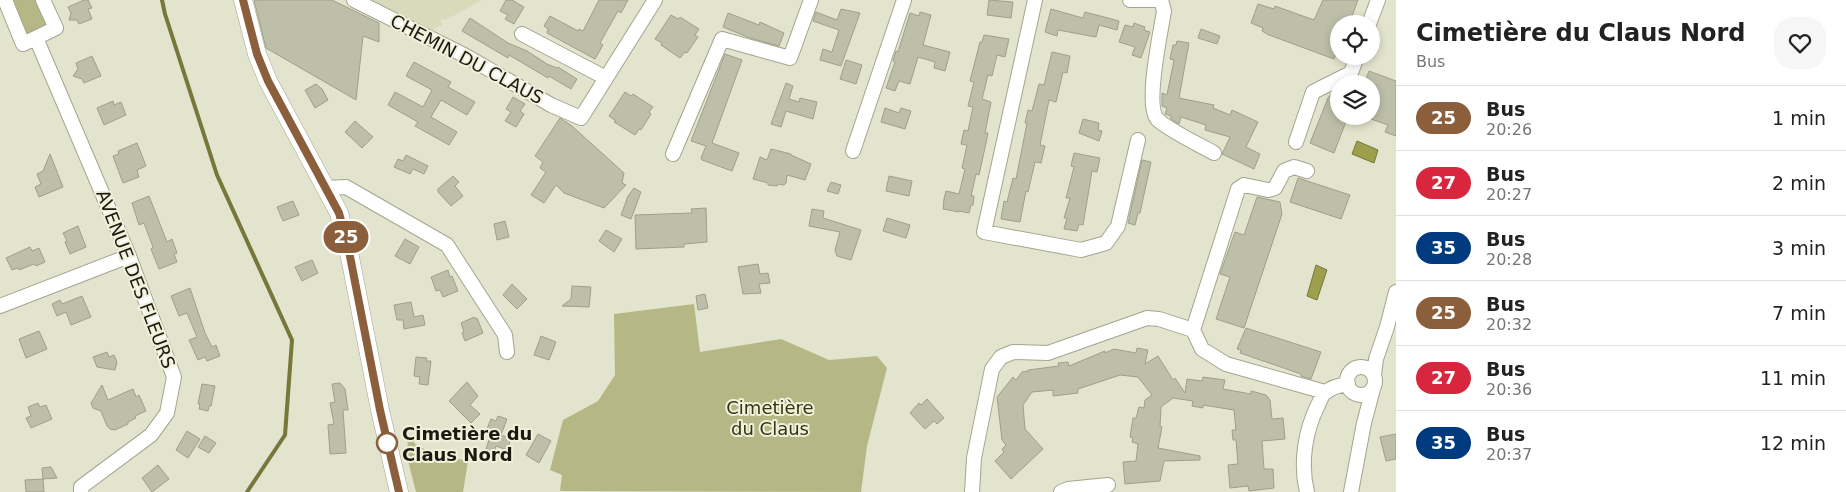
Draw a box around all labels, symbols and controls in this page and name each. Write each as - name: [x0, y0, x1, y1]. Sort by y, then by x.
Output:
- street label: CHEMIN DU CLAUS: [387, 10, 547, 108]
- map controls: [1330, 15, 1380, 125]
- button: locate: [1330, 15, 1380, 65]
- button: heart: [1774, 17, 1826, 69]
- text: Cimetière du Claus Nord: [1416, 19, 1746, 47]
- text: Bus: [1416, 52, 1445, 71]
- button: layers: [1330, 75, 1380, 125]
- text: Bus: [1486, 98, 1525, 120]
- text: 25: [1431, 107, 1456, 128]
- text: 1 min: [1772, 107, 1826, 129]
- text: 20:26: [1486, 120, 1532, 139]
- text: Bus: [1486, 163, 1525, 185]
- text: 27: [1431, 172, 1456, 193]
- text: 2 min: [1772, 172, 1826, 194]
- text: 20:27: [1486, 185, 1532, 204]
- street label: AVENUE DES FLEURS: [92, 187, 180, 371]
- line badge: 25: [324, 221, 368, 253]
- text: 25: [333, 226, 359, 247]
- text: Bus: [1486, 228, 1525, 250]
- text: 35: [1431, 237, 1456, 258]
- text: 3 min: [1772, 237, 1826, 259]
- text: 20:28: [1486, 250, 1532, 269]
- text: Bus: [1486, 293, 1525, 315]
- text: 25: [1431, 302, 1456, 323]
- text: 7 min: [1772, 302, 1826, 324]
- text: 20:32: [1486, 315, 1532, 334]
- text: Bus: [1486, 358, 1525, 380]
- text: 27: [1431, 367, 1456, 388]
- text: 11 min: [1760, 367, 1826, 389]
- text: 20:36: [1486, 380, 1532, 399]
- park label: Cimetière du Claus: [726, 397, 814, 439]
- place label: Cimetière du Claus Nord: [402, 423, 532, 465]
- text: Bus: [1486, 423, 1525, 445]
- marker: Cimetière du Claus Nord: [376, 432, 398, 454]
- text: 35: [1431, 432, 1456, 453]
- text: 12 min: [1760, 432, 1826, 454]
- text: 20:37: [1486, 445, 1532, 464]

